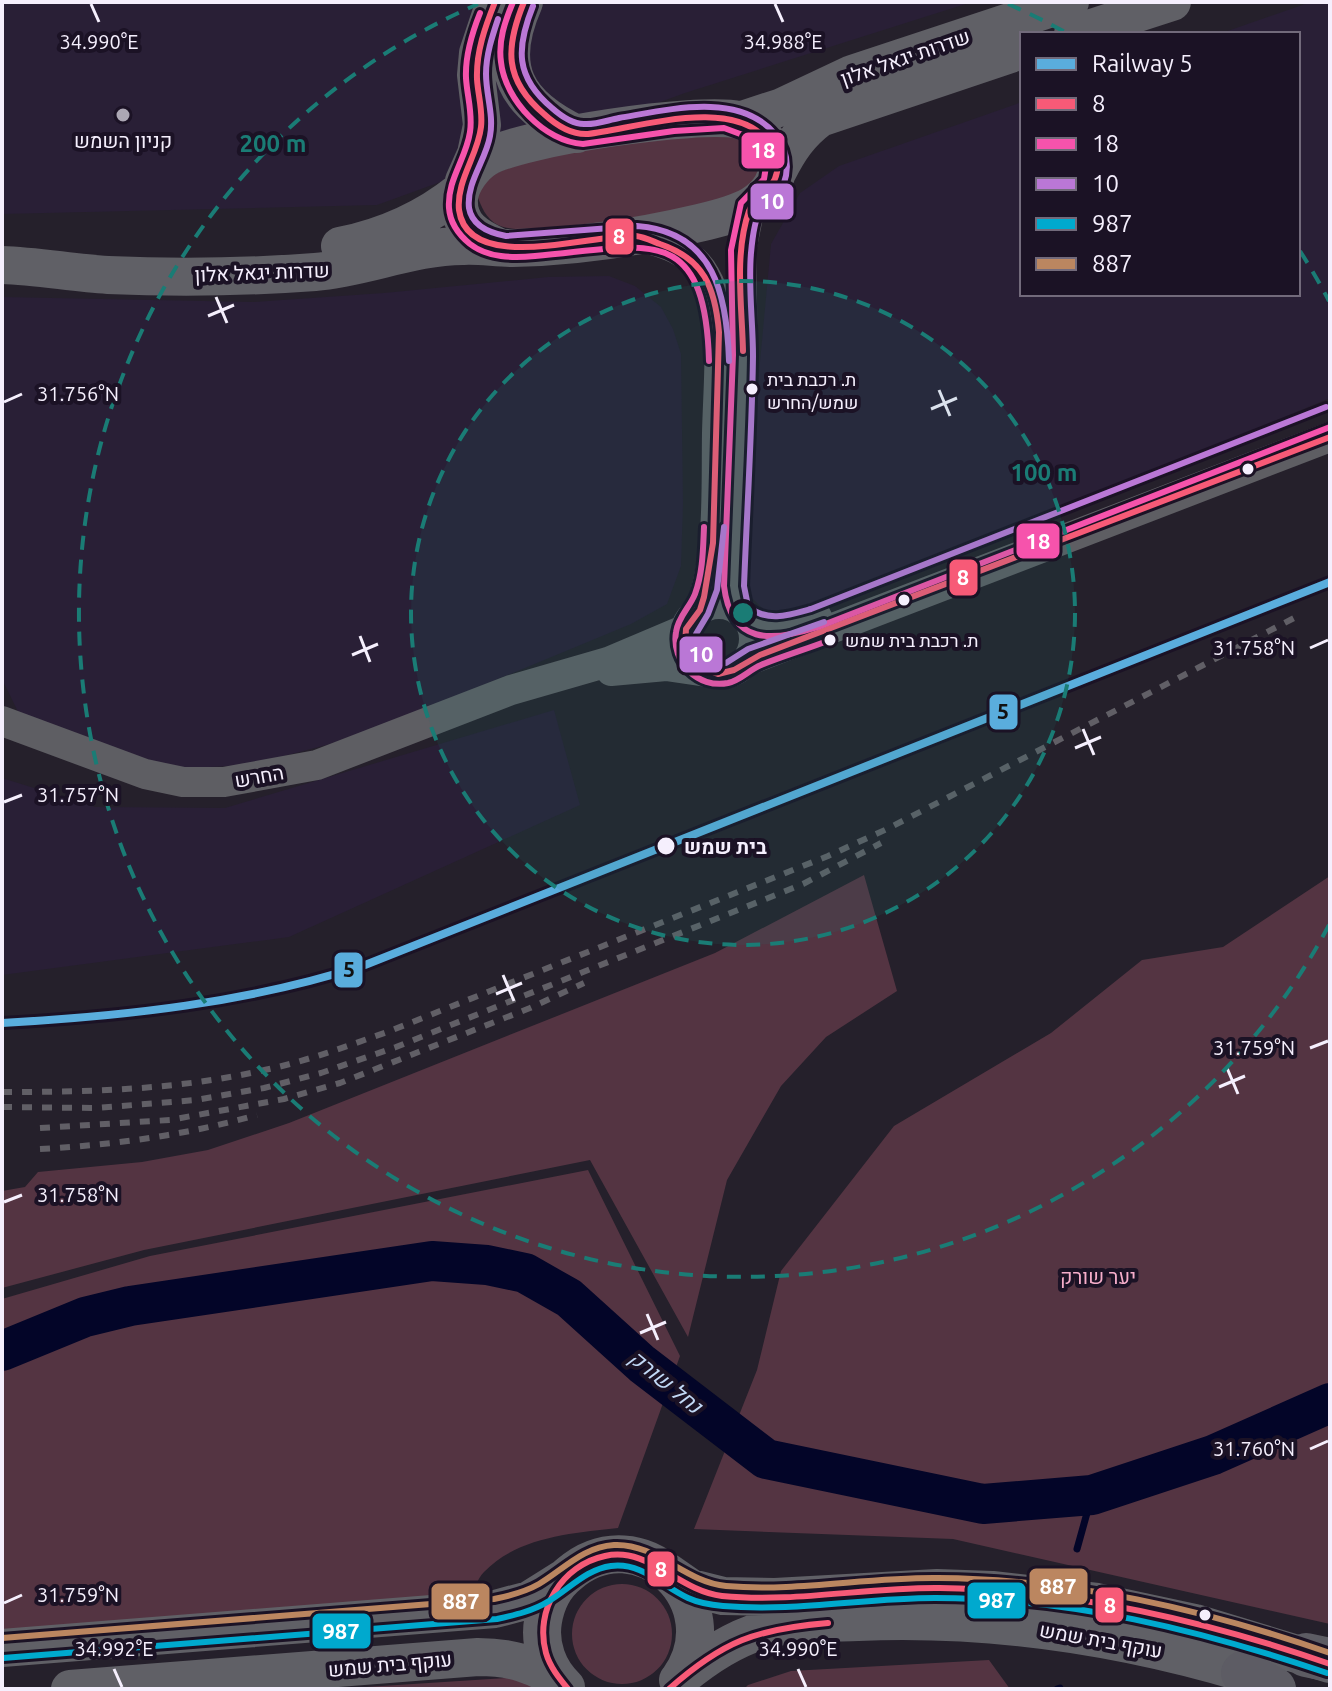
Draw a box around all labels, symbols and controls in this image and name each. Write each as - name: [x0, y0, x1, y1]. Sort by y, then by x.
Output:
- street label: שדרות יגאל אלון: [837, 24, 973, 90]
- text: 34.990°E: [60, 30, 139, 53]
- text: 34.988°E: [744, 30, 823, 53]
- legend: [1020, 32, 1300, 296]
- text: Railway 5: [1092, 50, 1193, 77]
- text: 8: [1092, 90, 1106, 117]
- marker: קניון השמש: [114, 106, 132, 124]
- place label: קניון השמש: [74, 129, 172, 152]
- text: 200 m: [240, 130, 306, 157]
- text: 18: [1092, 130, 1119, 157]
- line badge: 18: [740, 131, 786, 170]
- text: 18: [751, 137, 775, 162]
- text: 10: [1092, 170, 1119, 197]
- line badge: 10: [749, 182, 795, 221]
- text: 10: [760, 188, 784, 213]
- text: 987: [1092, 210, 1133, 237]
- line badge: 8: [604, 217, 635, 256]
- text: 8: [613, 223, 625, 248]
- text: 887: [1092, 250, 1133, 277]
- street label: שדרות יגאל אלון: [194, 258, 330, 286]
- place label: ת. רכבת בית שמש/החרש: [767, 369, 858, 412]
- marker: ת. רכבת בית שמש/החרש: [744, 381, 760, 397]
- text: 31.756°N: [37, 382, 119, 405]
- text: 100 m: [1011, 459, 1077, 486]
- unlabelled marker: [1240, 461, 1256, 477]
- line badge: 18: [1015, 522, 1061, 560]
- text: 18: [1026, 528, 1050, 553]
- line badge: 8: [948, 558, 979, 597]
- text: 8: [957, 564, 969, 589]
- unlabelled marker: [896, 592, 912, 608]
- centre of rings: [729, 599, 757, 627]
- place label: ת. רכבת בית שמש: [845, 630, 978, 650]
- marker: ת. רכבת בית שמש: [822, 632, 838, 648]
- line badge: 10: [678, 635, 724, 674]
- text: 31.758°N: [1213, 636, 1295, 659]
- text: 10: [689, 641, 713, 666]
- line badge: 5: [988, 693, 1019, 731]
- text: 5: [997, 698, 1009, 723]
- street label: החרש: [233, 760, 285, 792]
- text: 31.757°N: [37, 783, 119, 806]
- marker: בית שמש: [655, 835, 677, 857]
- place label: בית שמש: [684, 835, 767, 858]
- line badge: 5: [333, 951, 364, 989]
- text: 5: [343, 956, 355, 981]
- text: 31.759°N: [1213, 1036, 1295, 1059]
- text: 31.758°N: [37, 1183, 119, 1206]
- park label: יער שורק: [1060, 1265, 1136, 1288]
- water label: נחל שורק: [624, 1344, 709, 1420]
- text: 31.760°N: [1213, 1437, 1295, 1460]
- line badge: 8: [646, 1550, 676, 1588]
- text: 8: [655, 1556, 667, 1581]
- line badge: 887: [1028, 1567, 1089, 1606]
- text: 887: [1039, 1573, 1077, 1598]
- line badge: 987: [966, 1581, 1027, 1620]
- line badge: 887: [430, 1582, 491, 1621]
- text: 31.759°N: [37, 1583, 119, 1606]
- line badge: 8: [1094, 1586, 1125, 1624]
- text: 987: [978, 1587, 1016, 1612]
- text: 887: [442, 1588, 480, 1613]
- text: 8: [1104, 1592, 1116, 1617]
- unlabelled marker: [1197, 1607, 1213, 1623]
- line badge: 987: [311, 1612, 372, 1650]
- text: 987: [322, 1618, 360, 1643]
- street label: עוקף בית שמש: [1038, 1618, 1164, 1662]
- text: 34.992°E: [75, 1637, 154, 1660]
- text: 34.990°E: [759, 1637, 838, 1660]
- street label: עוקף בית שמש: [327, 1647, 453, 1681]

